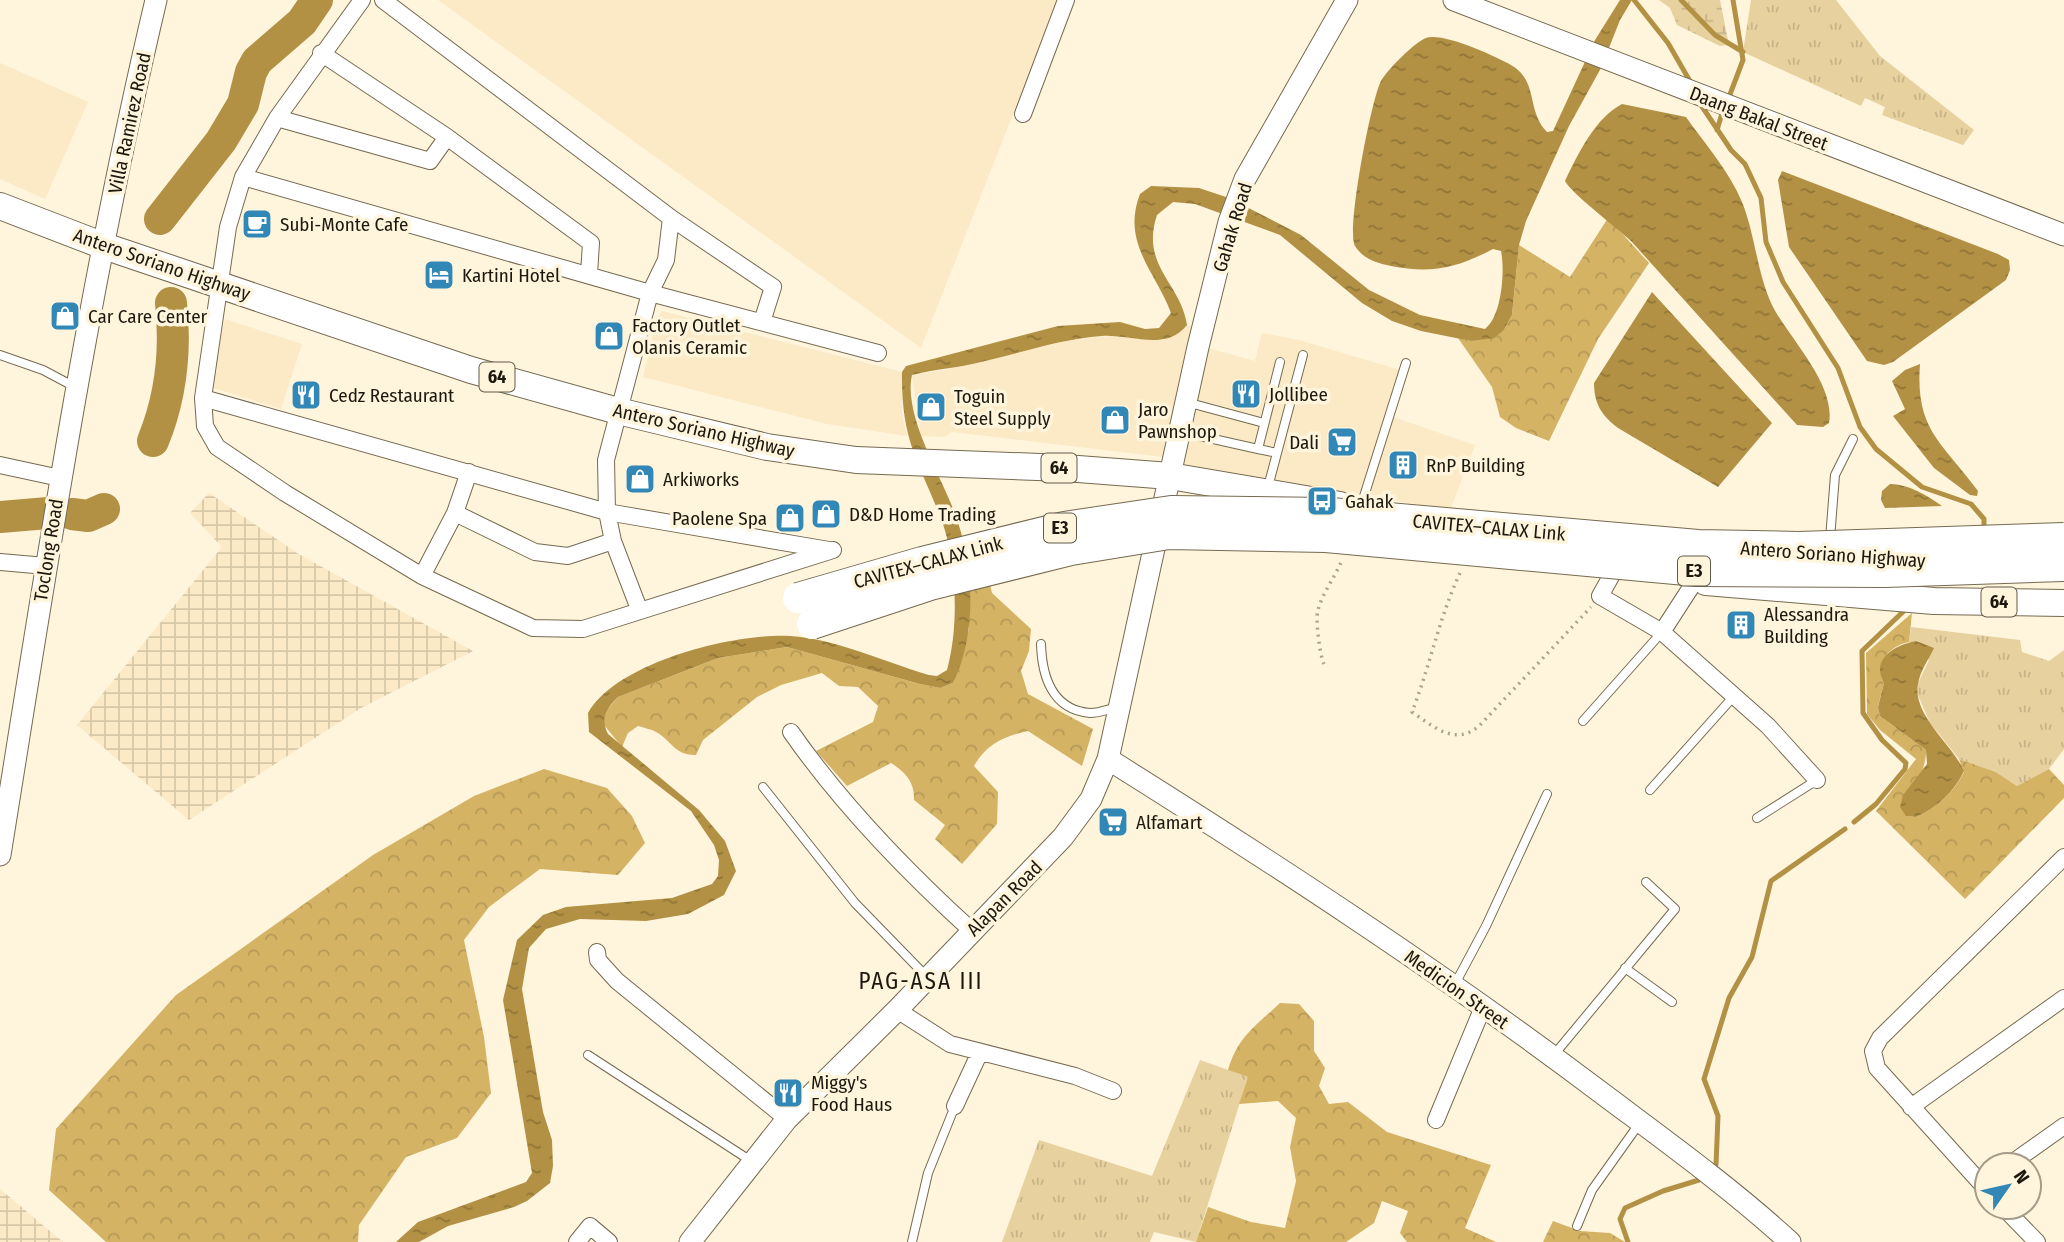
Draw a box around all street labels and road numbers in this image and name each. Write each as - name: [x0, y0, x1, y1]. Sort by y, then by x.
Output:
- street label: Villa Ramirez Road: [103, 50, 156, 196]
- street label: Daang Bakal Street: [1686, 81, 1832, 156]
- street label: Gahak Road: [1208, 180, 1257, 275]
- street label: Antero Soriano Highway: [70, 223, 254, 306]
- road number: 64: [480, 362, 514, 391]
- street label: Antero Soriano Highway: [611, 398, 797, 463]
- road number: 64: [1042, 454, 1076, 482]
- street label: Toclong Road: [29, 497, 68, 603]
- street label: CAVITEX–CALAX Link: [1412, 509, 1566, 546]
- road number: E3: [1044, 514, 1076, 542]
- street label: CAVITEX–CALAX Link: [851, 532, 1005, 593]
- street label: Antero Soriano Highway: [1740, 537, 1927, 572]
- road number: E3: [1678, 556, 1710, 586]
- road number: 64: [1982, 588, 2016, 616]
- street label: Alapan Road: [962, 856, 1047, 941]
- street label: Medicion Street: [1400, 945, 1514, 1034]

